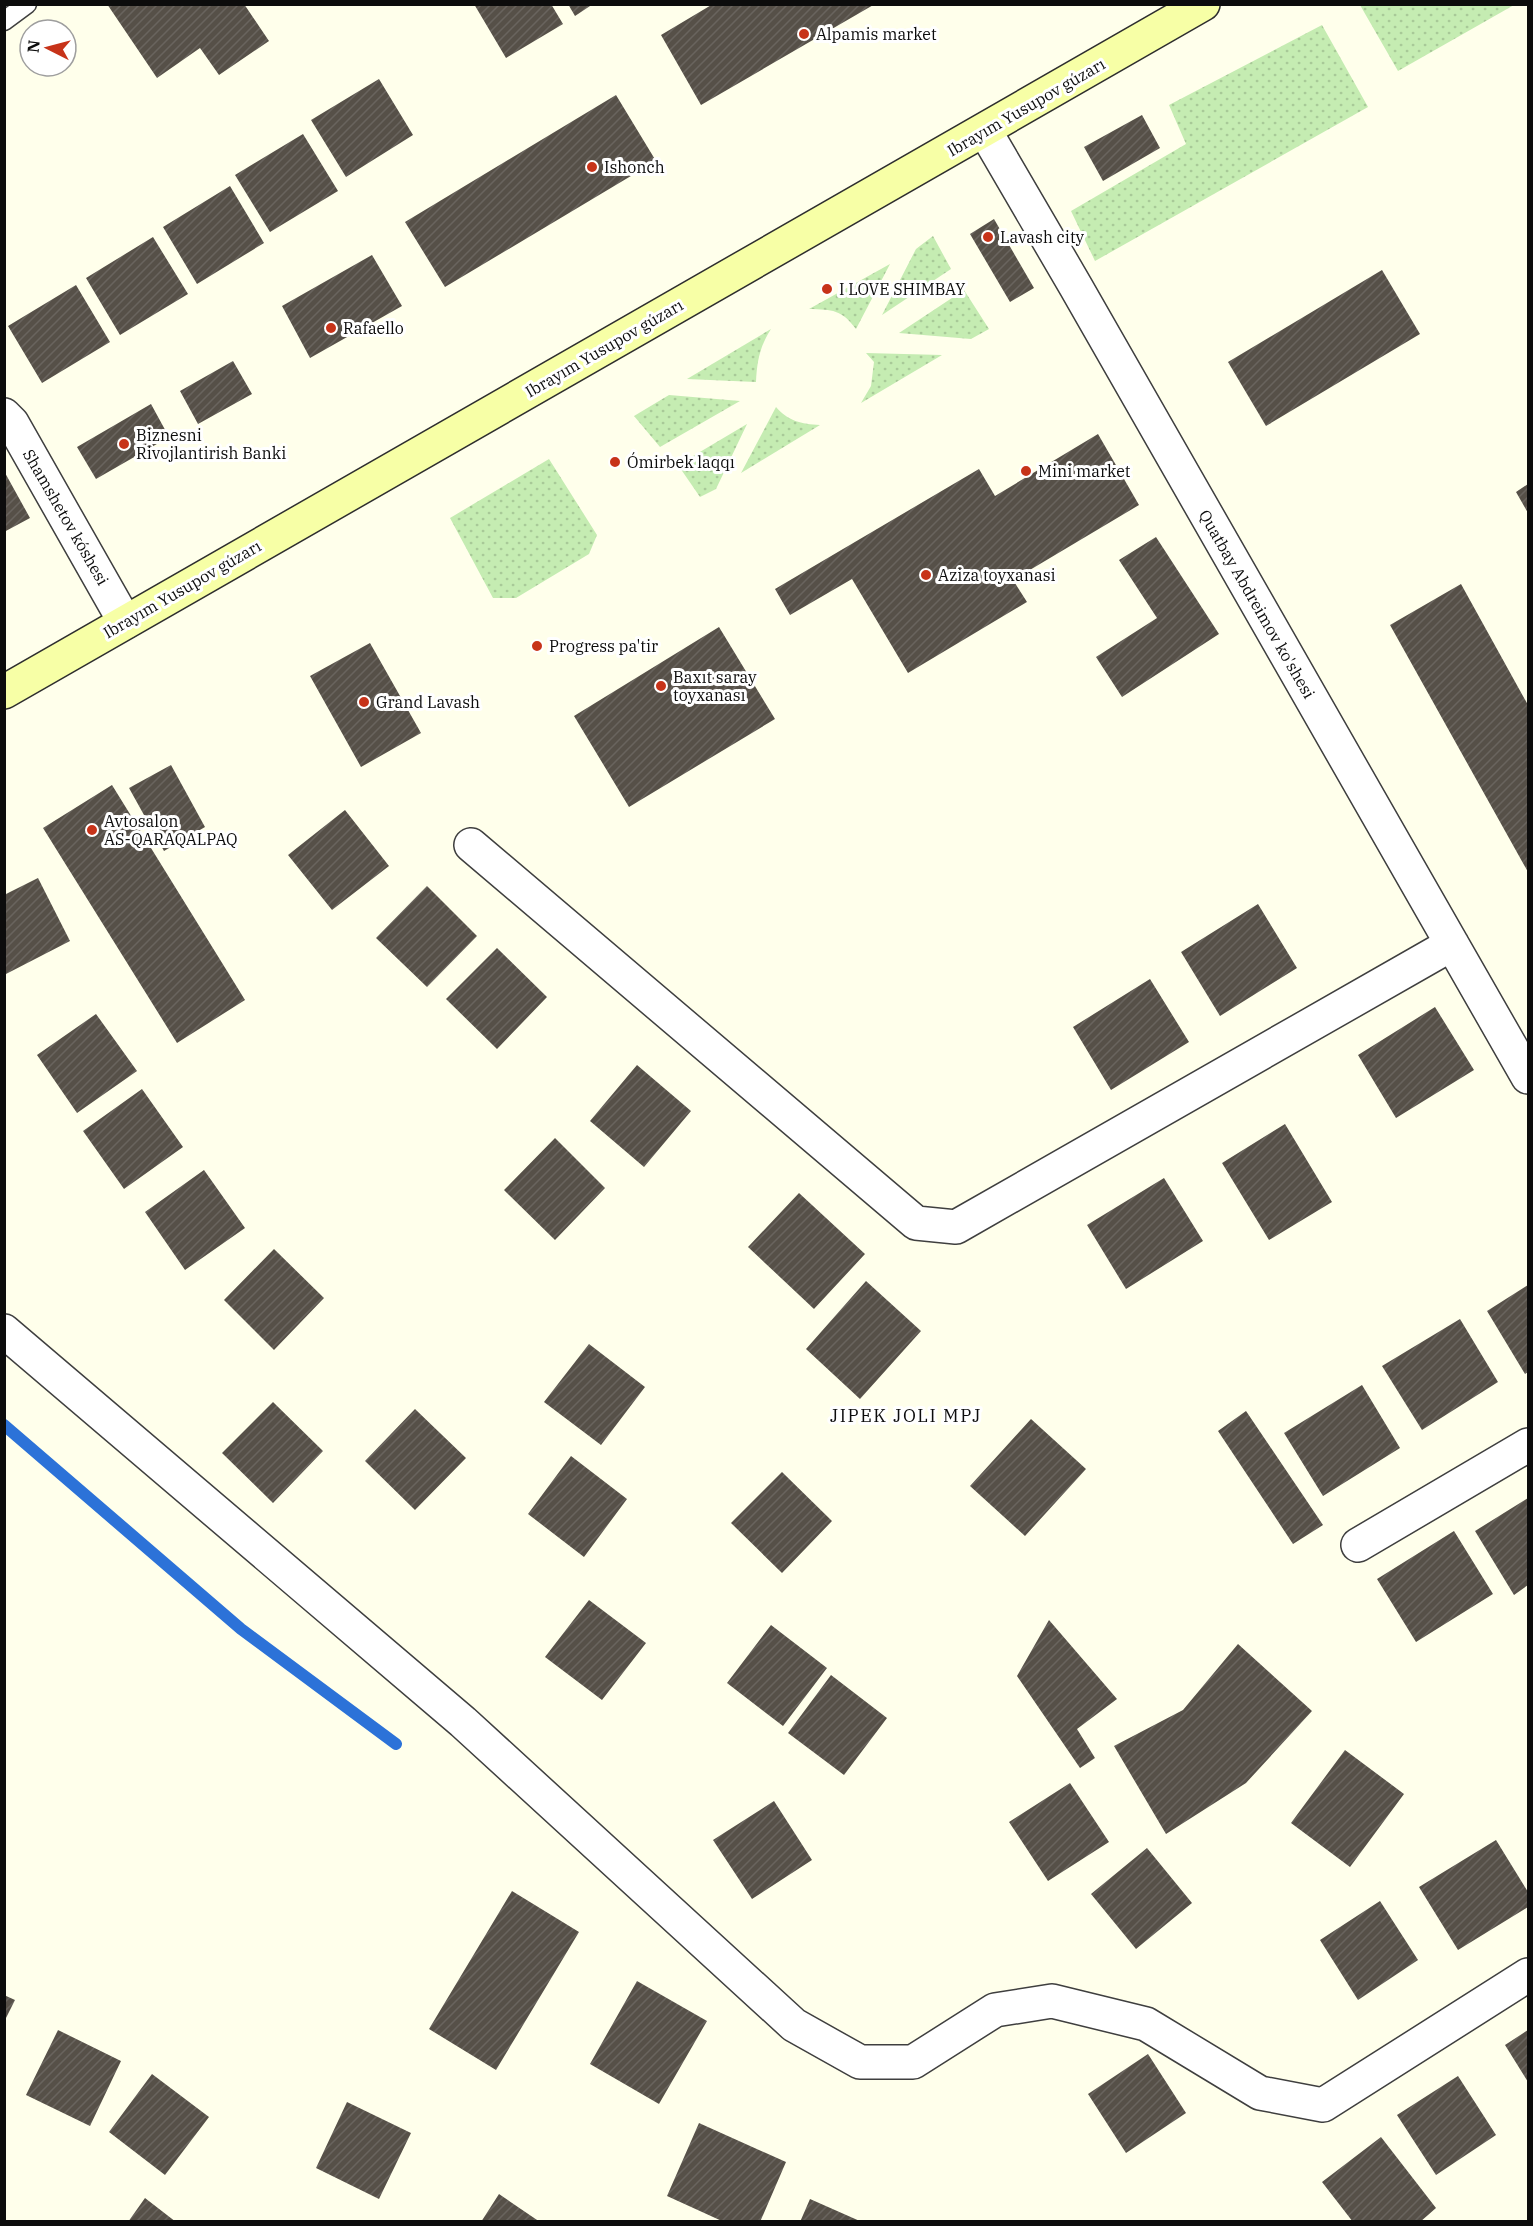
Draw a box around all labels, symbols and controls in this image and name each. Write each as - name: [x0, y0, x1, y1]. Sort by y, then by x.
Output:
- north arrow: [18, 18, 78, 78]
- place label: Alpamis market: [816, 24, 937, 44]
- marker: Alpamis market: [797, 27, 811, 41]
- text: N: [22, 39, 44, 54]
- street label: Ibrayım Yusupov gúzarı: [943, 54, 1109, 160]
- place label: Ishonch: [604, 157, 665, 177]
- marker: Ishonch: [585, 160, 599, 174]
- place label: Lavash city: [1000, 227, 1085, 247]
- marker: Lavash city: [981, 230, 995, 244]
- place label: I LOVE SHIMBAY: [839, 279, 965, 299]
- marker: I LOVE SHIMBAY: [820, 282, 834, 296]
- street label: Ibrayım Yusupov gúzarı: [521, 295, 687, 401]
- place label: Rafaello: [343, 318, 404, 338]
- marker: Rafaello: [324, 321, 338, 335]
- place label: Biznesni Rivojlantirish Banki: [136, 425, 286, 463]
- marker: Biznesni Rivojlantirish Banki: [117, 437, 131, 451]
- street label: Shamshetov kóshesi: [19, 445, 113, 589]
- place label: Ómirbek laqqı: [627, 451, 735, 472]
- marker: Ómirbek laqqı: [608, 455, 622, 469]
- place label: Mini market: [1038, 461, 1131, 481]
- marker: Mini market: [1019, 464, 1033, 478]
- street label: Quatbay Abdreimov ko'shesi: [1195, 506, 1319, 702]
- street label: Ibrayım Yusupov gúzarı: [99, 536, 265, 642]
- place label: Aziza toyxanasi: [938, 565, 1056, 585]
- marker: Aziza toyxanasi: [919, 568, 933, 582]
- place label: Progress pa'tir: [549, 636, 658, 656]
- marker: Progress pa'tir: [530, 639, 544, 653]
- place label: Baxıt saray toyxanası: [673, 667, 757, 705]
- marker: Baxıt saray toyxanası: [654, 679, 668, 693]
- place label: Grand Lavash: [376, 692, 480, 712]
- marker: Grand Lavash: [357, 695, 371, 709]
- place label: Avtosalon AS-QARAQALPAQ: [104, 811, 238, 849]
- marker: Avtosalon AS-QARAQALPAQ: [85, 823, 99, 837]
- district label: JIPEK JOLI MPJ: [830, 1404, 982, 1427]

